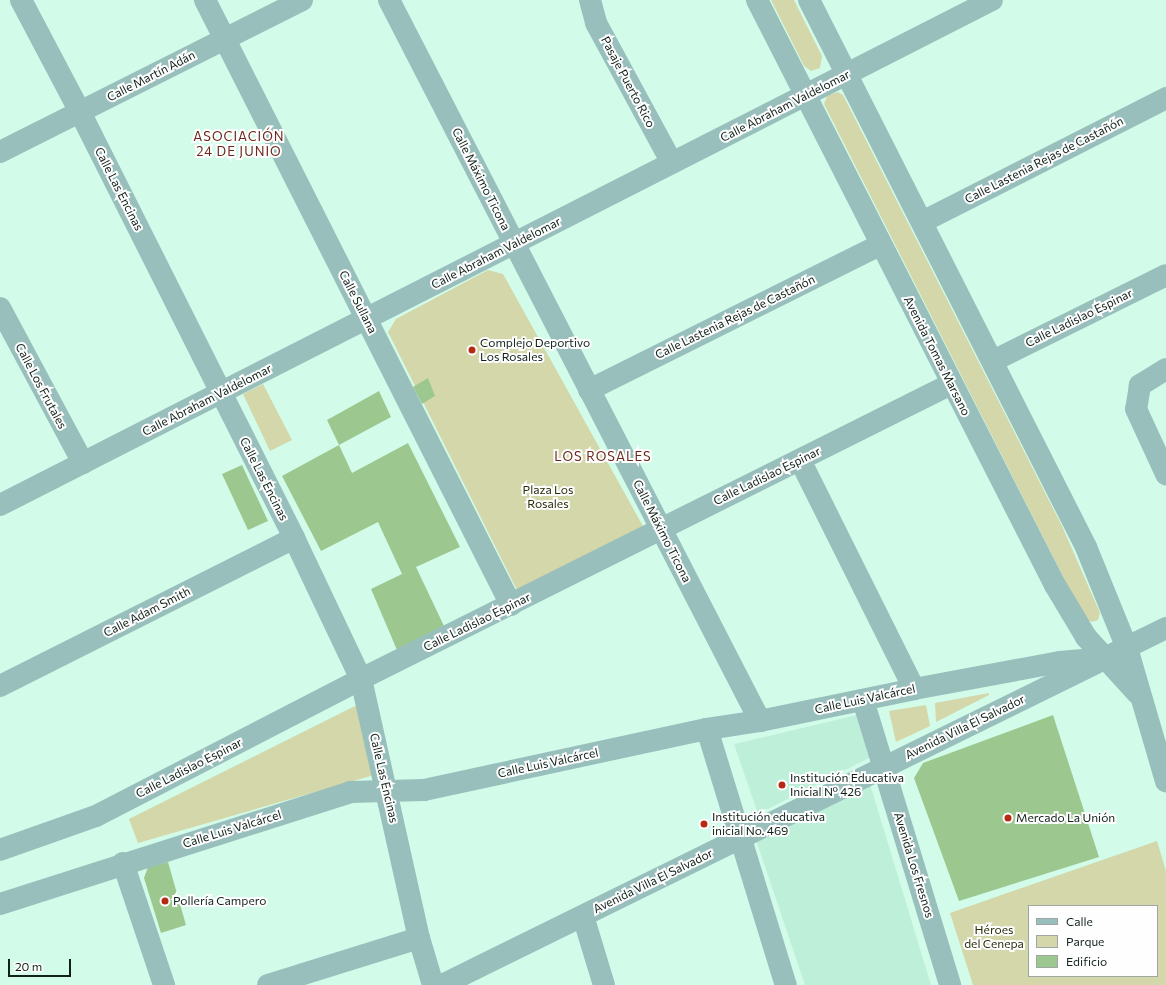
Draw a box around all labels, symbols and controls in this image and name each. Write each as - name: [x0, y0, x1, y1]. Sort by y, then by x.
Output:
- street label: Pasaje Puerto Rico: [598, 34, 658, 130]
- street label: Calle Martín Adán: [105, 48, 197, 104]
- street label: Calle Abraham Valdelomar: [718, 67, 852, 145]
- street label: Calle Lastenia Rejas de Castañón: [962, 114, 1126, 206]
- street label: Calle Máximo Ticona: [449, 125, 513, 233]
- district label: ASOCIACIÓN 24 DE JUNIO: [193, 129, 285, 160]
- street label: Calle Las Encinas: [92, 145, 146, 233]
- street label: Calle Abraham Valdelomar: [429, 214, 563, 292]
- street label: Calle Sullana: [336, 268, 380, 336]
- street label: Calle Lastenia Rejas de Castañón: [653, 272, 817, 362]
- street label: Calle Ladislao Espinar: [1023, 286, 1135, 350]
- street label: Avenida Tomas Marsano: [901, 294, 973, 418]
- place label: Complejo Deportivo Los Rosales: [480, 336, 590, 364]
- street label: Calle Los Frutales: [12, 341, 70, 431]
- marker: Complejo Deportivo Los Rosales: [467, 345, 477, 355]
- street label: Calle Abraham Valdelomar: [140, 361, 274, 439]
- street label: Calle Las Encinas: [237, 435, 291, 523]
- street label: Calle Ladislao Espinar: [711, 444, 823, 508]
- district label: LOS ROSALES: [554, 448, 652, 464]
- street label: Calle Máximo Ticona: [630, 477, 694, 585]
- park label: Plaza Los Rosales: [523, 483, 573, 511]
- street label: Calle Adam Smith: [101, 584, 193, 640]
- street label: Calle Ladislao Espinar: [421, 590, 533, 654]
- street label: Calle Luis Valcárcel: [813, 681, 917, 717]
- street label: Avenida Villa El Salvador: [903, 692, 1027, 762]
- street label: Calle Las Encinas: [367, 732, 401, 824]
- street label: Calle Ladislao Espinar: [133, 735, 245, 801]
- street label: Calle Luis Valcárcel: [496, 745, 600, 781]
- place label: Institución Educativa Inicial Nº 426: [790, 771, 904, 799]
- marker: Institución Educativa Inicial Nº 426: [777, 780, 787, 790]
- street label: Calle Luis Valcárcel: [181, 807, 283, 851]
- place label: Institución educativa inicial No. 469: [712, 810, 825, 838]
- street label: Avenida Los Fresnos: [891, 810, 937, 920]
- place label: Mercado La Unión: [1016, 811, 1115, 825]
- marker: Mercado La Unión: [1003, 813, 1013, 823]
- marker: Institución educativa inicial No. 469: [699, 819, 709, 829]
- street label: Avenida Villa El Salvador: [591, 846, 715, 916]
- place label: Pollería Campero: [173, 894, 267, 908]
- marker: Pollería Campero: [160, 896, 170, 906]
- legend: [1028, 905, 1158, 977]
- text: Calle: [1066, 914, 1093, 928]
- park label: Héroes del Cenepa: [964, 923, 1024, 951]
- text: Parque: [1066, 934, 1104, 948]
- scale bar: [10, 951, 73, 977]
- text: Edificio: [1066, 954, 1107, 968]
- text: 20 m: [15, 959, 42, 973]

